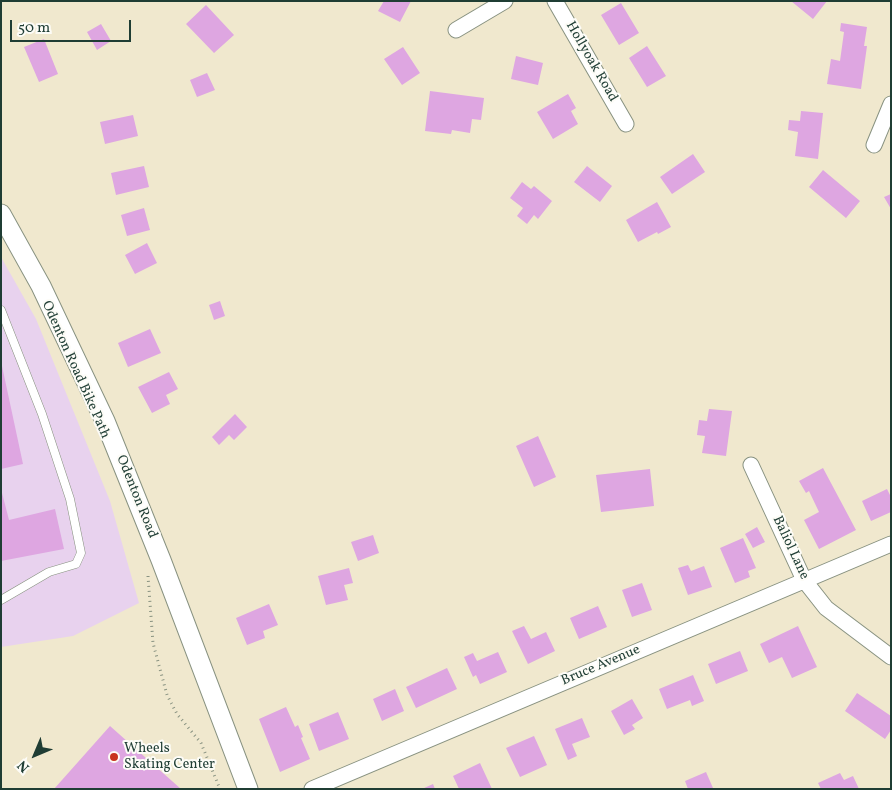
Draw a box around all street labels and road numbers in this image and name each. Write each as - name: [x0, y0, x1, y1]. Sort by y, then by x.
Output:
- street label: Hollyoak Road: [561, 19, 621, 105]
- street label: Odenton Road Bike Path: [37, 299, 113, 441]
- street label: Odenton Road: [112, 453, 160, 541]
- street label: Baliol Lane: [768, 514, 812, 582]
- street label: Bruce Avenue: [559, 642, 643, 690]

